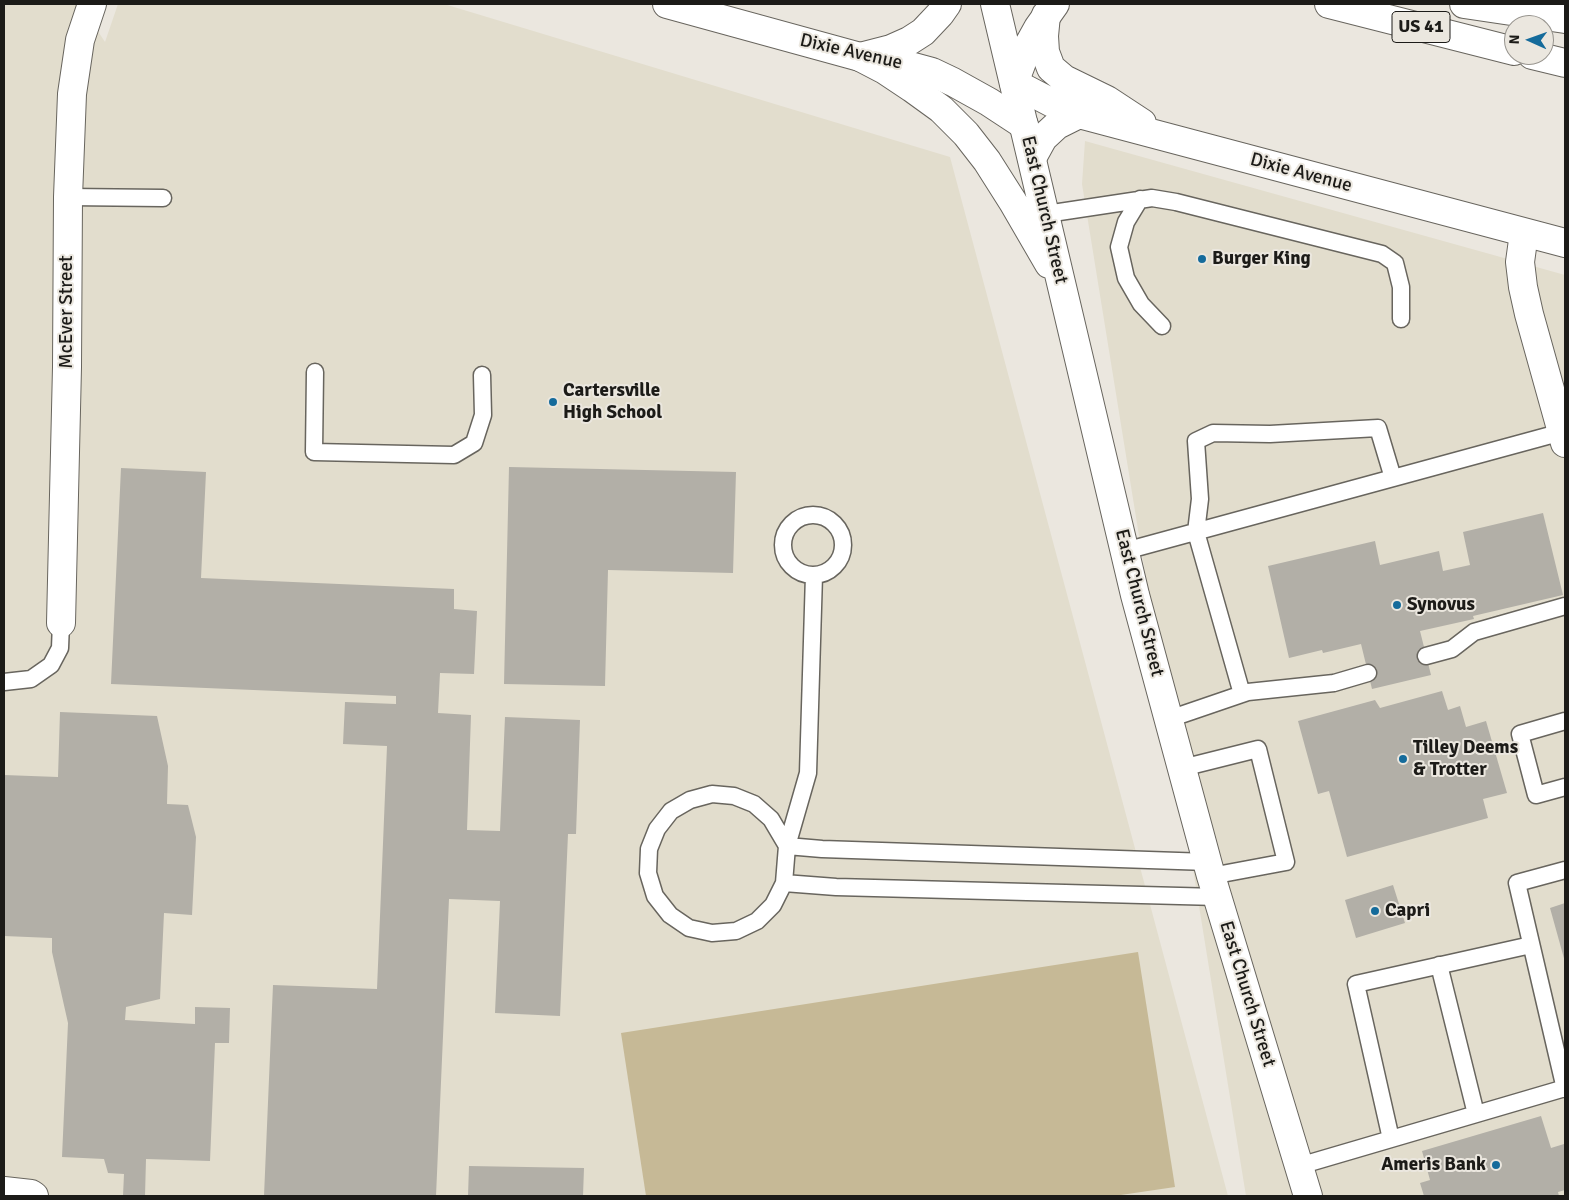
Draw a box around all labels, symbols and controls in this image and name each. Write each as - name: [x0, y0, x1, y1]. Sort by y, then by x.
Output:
- road number: US 41: [1392, 12, 1450, 42]
- north arrow: [1504, 15, 1554, 65]
- street label: Dixie Avenue: [798, 29, 904, 75]
- text: N: [1506, 34, 1523, 45]
- street label: East Church Street: [1016, 134, 1072, 286]
- street label: Dixie Avenue: [1248, 148, 1354, 198]
- place label: Burger King: [1212, 248, 1311, 270]
- marker: Burger King: [1196, 253, 1208, 265]
- street label: McEver Street: [56, 255, 78, 369]
- place label: Cartersville High School: [563, 380, 662, 424]
- marker: Cartersville High School: [547, 396, 559, 408]
- street label: East Church Street: [1110, 527, 1168, 679]
- place label: Synovus: [1407, 594, 1475, 616]
- marker: Synovus: [1391, 599, 1403, 611]
- place label: Tilley Deems & Trotter: [1413, 737, 1518, 781]
- marker: Tilley Deems & Trotter: [1397, 753, 1409, 765]
- place label: Capri: [1385, 900, 1430, 922]
- marker: Capri: [1369, 905, 1381, 917]
- street label: East Church Street: [1214, 918, 1280, 1070]
- place label: Ameris Bank: [1381, 1154, 1486, 1176]
- marker: Ameris Bank: [1490, 1159, 1502, 1171]

